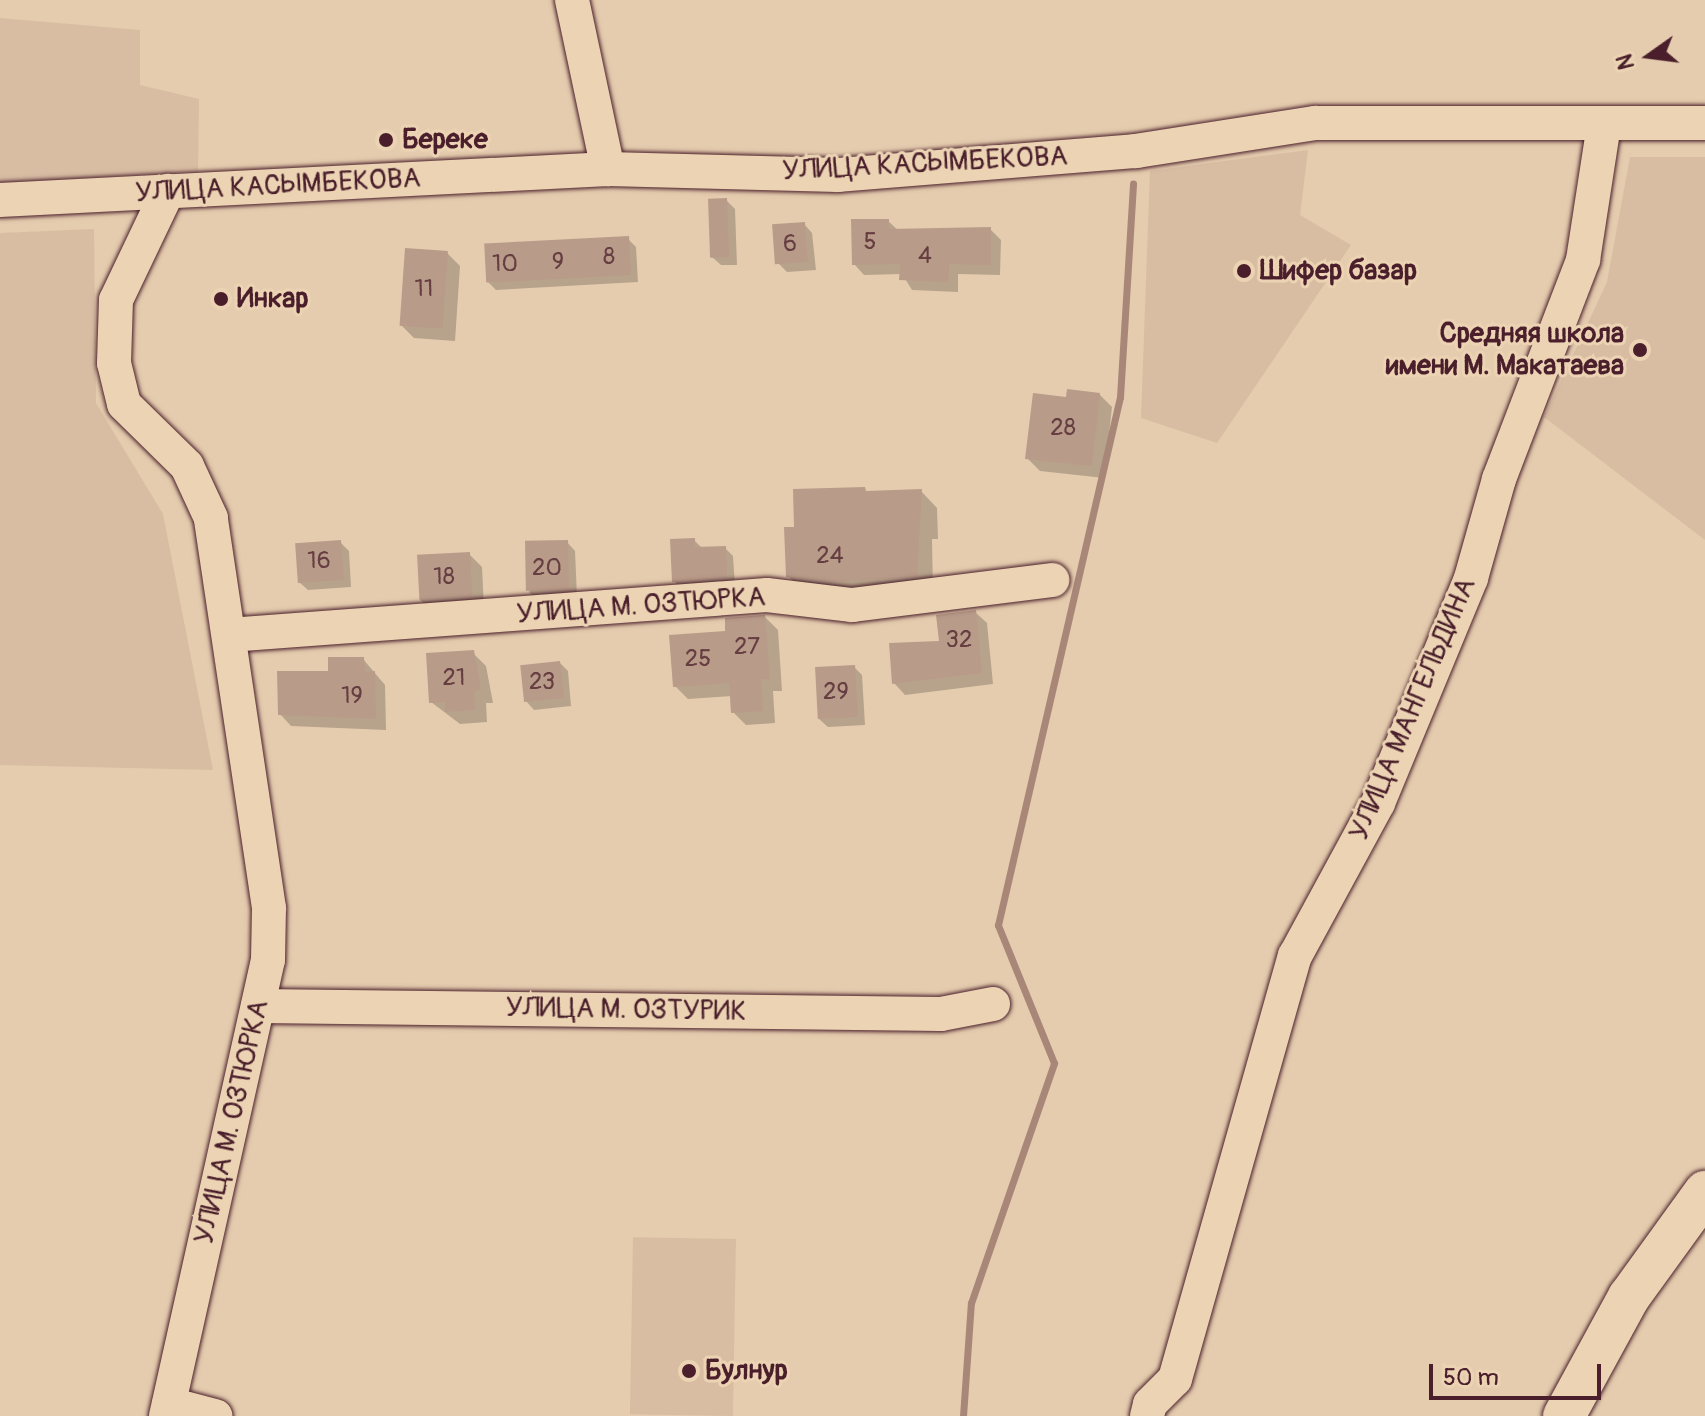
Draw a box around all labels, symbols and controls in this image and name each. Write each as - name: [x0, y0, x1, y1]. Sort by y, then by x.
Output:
- north arrow: [1609, 16, 1689, 96]
- text: N: [1610, 51, 1641, 72]
- place label: Береке: [402, 123, 488, 157]
- marker: Береке: [377, 131, 395, 149]
- street label: УЛИЦА КАСЫМБЕКОВА: [781, 140, 1069, 188]
- street label: УЛИЦА КАСЫМБЕКОВА: [134, 162, 422, 210]
- house number: 5: [863, 228, 877, 256]
- house number: 6: [783, 230, 797, 258]
- house number: 4: [918, 242, 932, 270]
- house number: 8: [603, 243, 615, 271]
- house number: 9: [552, 248, 564, 276]
- house number: 10: [492, 250, 518, 278]
- place label: Шифер базар: [1260, 254, 1417, 288]
- marker: Шифер базар: [1235, 262, 1253, 280]
- house number: 11: [415, 275, 433, 303]
- place label: Инкар: [237, 282, 308, 316]
- marker: Инкар: [212, 290, 230, 308]
- place label: Средняя школа имени М. Макатаева: [1386, 317, 1624, 383]
- marker: Средняя школа имени М. Макатаева: [1631, 341, 1649, 359]
- house number: 28: [1050, 414, 1076, 442]
- house number: 24: [816, 542, 844, 570]
- house number: 16: [307, 547, 331, 575]
- house number: 20: [532, 554, 562, 582]
- house number: 18: [433, 563, 455, 591]
- street label: УЛИЦА МАНГЕЛЬДИНА: [1343, 573, 1483, 845]
- street label: УЛИЦА М. ОЗТЮРКА: [515, 581, 767, 631]
- house number: 32: [946, 626, 972, 654]
- house number: 27: [734, 633, 760, 661]
- house number: 25: [685, 645, 711, 673]
- house number: 21: [443, 664, 465, 692]
- house number: 23: [529, 668, 555, 696]
- house number: 29: [823, 678, 849, 706]
- house number: 19: [341, 682, 363, 710]
- street label: УЛИЦА М. ОЗТУРИК: [505, 991, 747, 1029]
- street label: УЛИЦА М. ОЗТЮРКА: [188, 997, 276, 1247]
- scale bar: [1433, 1348, 1605, 1398]
- place label: Булнур: [705, 1354, 788, 1388]
- marker: Булнур: [680, 1362, 698, 1380]
- text: 50 m: [1443, 1363, 1499, 1392]

